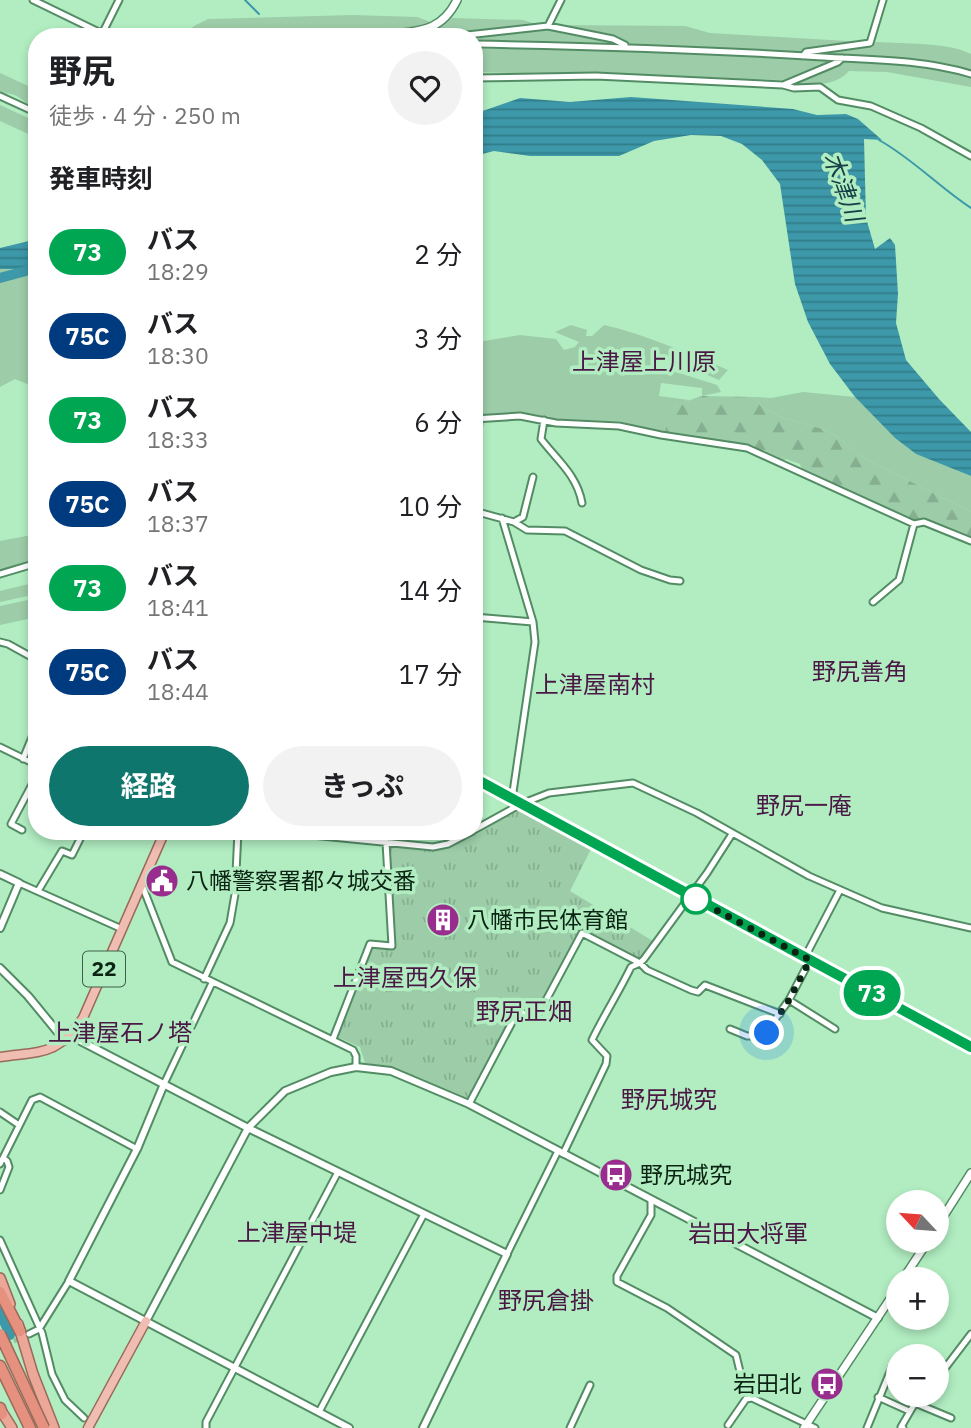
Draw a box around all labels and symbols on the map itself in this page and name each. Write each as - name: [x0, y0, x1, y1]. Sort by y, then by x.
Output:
- water label: 木津川: [817, 147, 872, 229]
- district label: 上津屋上川原: [572, 345, 716, 377]
- district label: 野尻善角: [812, 655, 908, 687]
- district label: 上津屋南村: [535, 668, 655, 700]
- district label: 野尻一庵: [756, 789, 852, 821]
- public building icon: 八幡警察署都々城交番: [143, 862, 181, 900]
- place label: 八幡警察署都々城交番: [186, 865, 416, 895]
- unlabelled marker: [681, 884, 711, 914]
- building icon: 八幡市民体育館: [424, 901, 462, 939]
- place label: 八幡市民体育館: [467, 904, 628, 934]
- road number: 22: [83, 951, 125, 986]
- district label: 上津屋西久保: [333, 961, 477, 993]
- line badge: 73: [840, 970, 903, 1016]
- district label: 野尻正畑: [476, 995, 572, 1027]
- your location: [749, 1015, 784, 1050]
- district label: 上津屋石ノ塔: [48, 1016, 192, 1048]
- district label: 野尻城究: [621, 1083, 717, 1115]
- bus stop icon: 野尻城究: [597, 1156, 635, 1194]
- place label: 野尻城究: [640, 1159, 732, 1189]
- north arrow: [886, 1190, 948, 1253]
- district label: 上津屋中堤: [237, 1216, 357, 1248]
- district label: 岩田大将軍: [688, 1217, 808, 1249]
- district label: 野尻倉掛: [498, 1284, 594, 1316]
- bus stop icon: 岩田北: [808, 1365, 846, 1403]
- place label: 岩田北: [733, 1368, 802, 1398]

